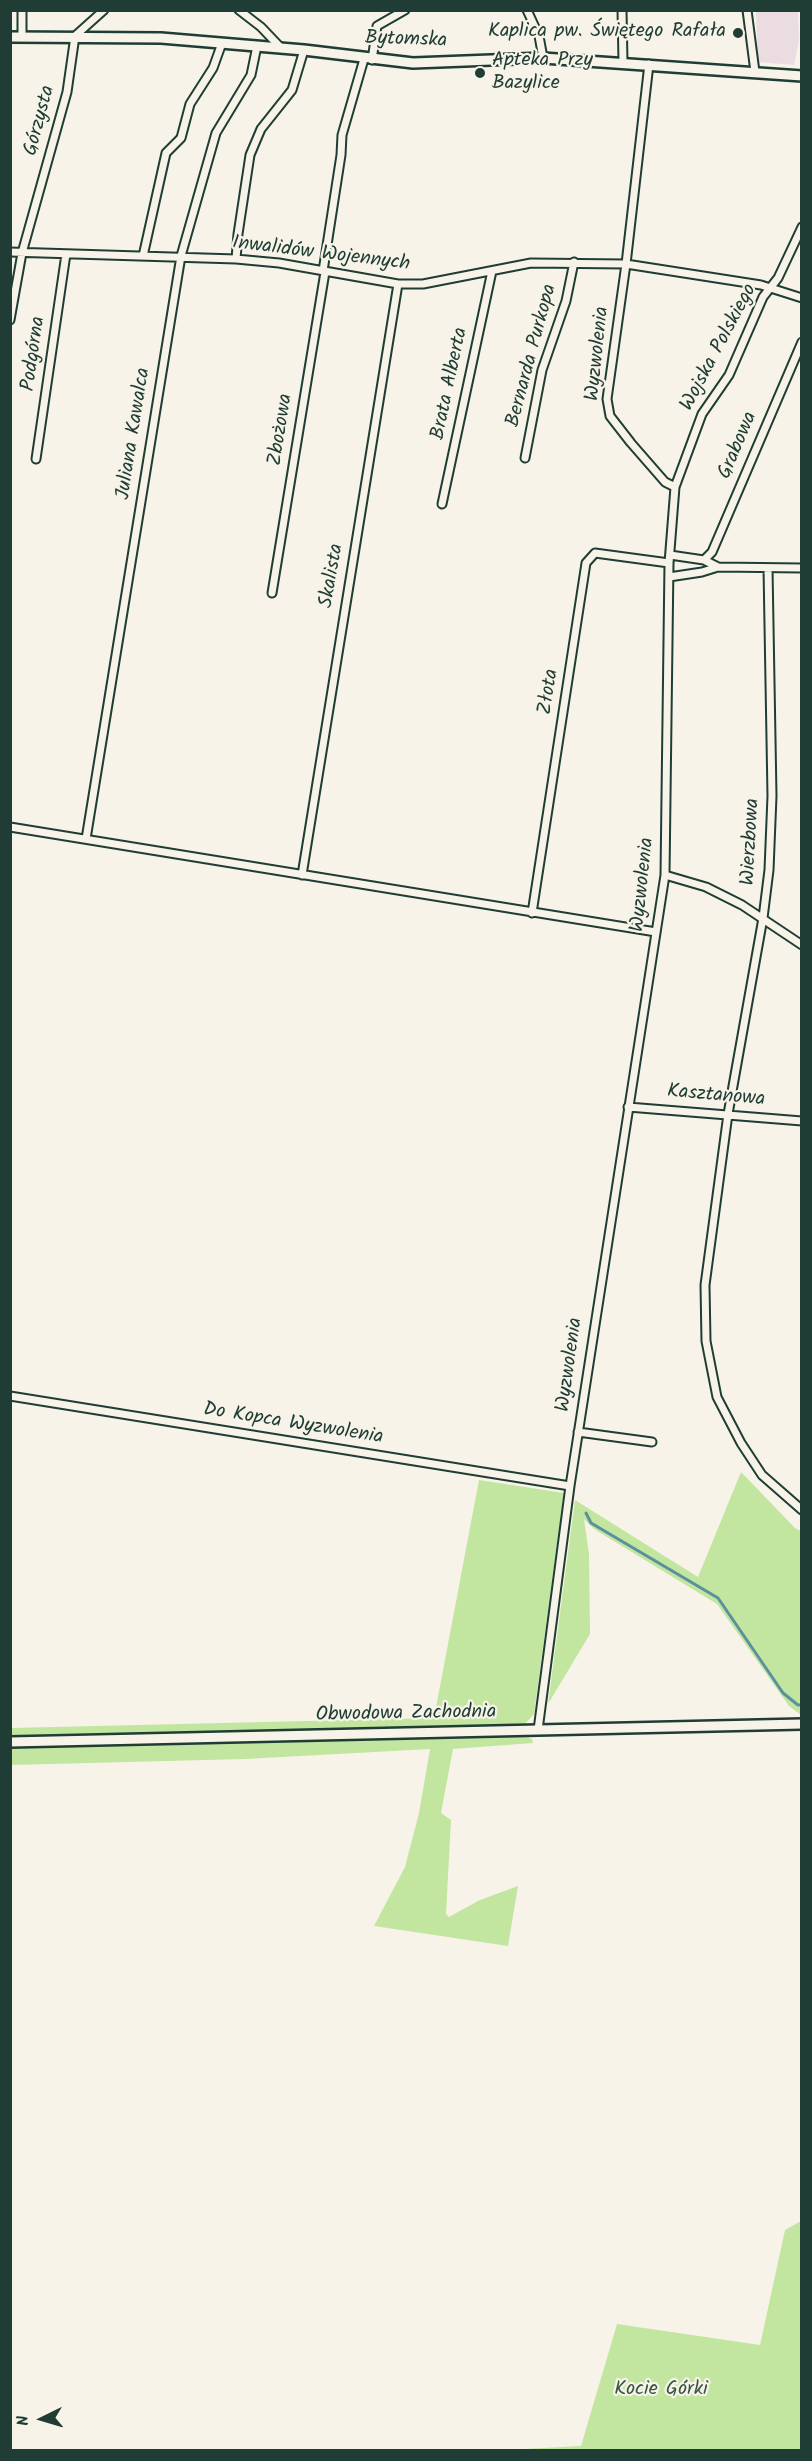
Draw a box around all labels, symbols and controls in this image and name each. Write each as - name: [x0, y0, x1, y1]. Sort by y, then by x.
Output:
- place label: Kaplica pw. Świętego Rafała: [488, 21, 726, 45]
- marker: Kaplica pw. Świętego Rafała: [731, 26, 745, 40]
- street label: Bytomska: [365, 28, 447, 54]
- place label: Apteka Przy Bazylice: [492, 50, 593, 97]
- marker: Apteka Przy Bazylice: [473, 66, 487, 80]
- street label: Górzysta: [20, 83, 62, 159]
- street label: Inwalidów Wojennych: [231, 232, 411, 278]
- street label: Wojska Polskiego: [677, 281, 763, 415]
- street label: Bernarda Purkopa: [502, 282, 564, 430]
- street label: Wyzwolenia: [582, 305, 616, 403]
- street label: Podgórna: [18, 315, 52, 393]
- street label: Brata Alberta: [427, 326, 475, 442]
- street label: Juliana Kawalca: [113, 366, 157, 502]
- street label: Zbożowa: [264, 392, 300, 468]
- street label: Grabowa: [714, 409, 764, 483]
- street label: Skalista: [316, 542, 350, 610]
- street label: Złota: [535, 667, 565, 717]
- street label: Wierzbowa: [738, 798, 766, 886]
- street label: Wyzwolenia: [627, 836, 661, 934]
- street label: Kasztanowa: [666, 1081, 766, 1113]
- street label: Wyzwolenia: [553, 1316, 589, 1414]
- street label: Do Kopca Wyzwolenia: [201, 1399, 385, 1451]
- street label: Obwodowa Zachodnia: [316, 1701, 496, 1729]
- park label: Kocie Górki: [614, 2379, 708, 2403]
- north arrow: [12, 2389, 72, 2449]
- text: N: [11, 2414, 36, 2427]

